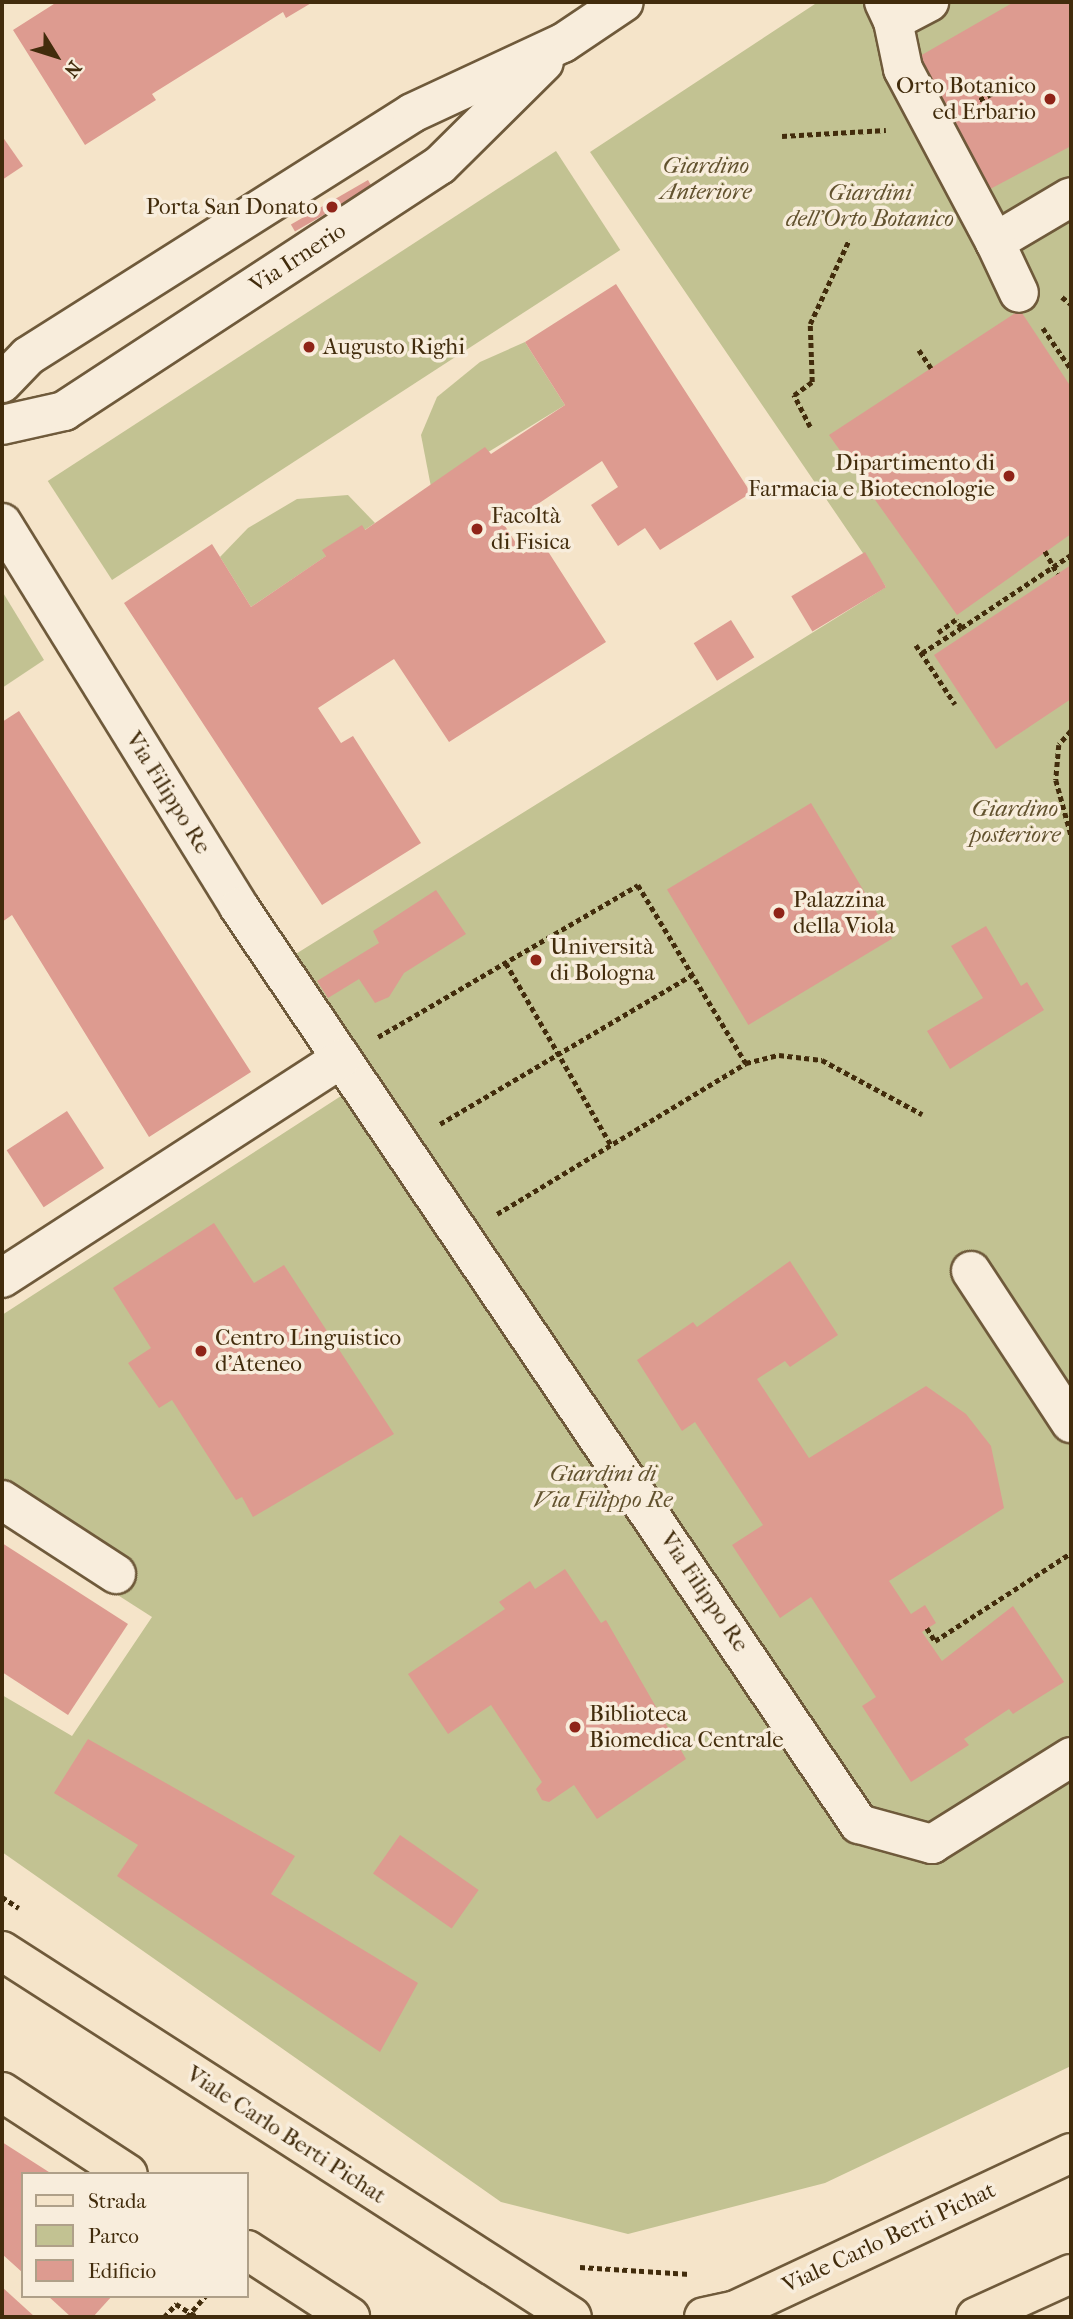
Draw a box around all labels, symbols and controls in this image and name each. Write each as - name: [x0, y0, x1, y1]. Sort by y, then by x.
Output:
- north arrow: [21, 21, 91, 91]
- text: N: [59, 56, 86, 81]
- place label: Orto Botanico ed Erbario: [896, 72, 1036, 126]
- marker: Orto Botanico ed Erbario: [1042, 91, 1058, 107]
- park label: Giardino Anteriore: [661, 152, 751, 206]
- park label: Giardini dell'Orto Botanico: [786, 179, 954, 233]
- place label: Porta San Donato: [146, 193, 318, 221]
- marker: Porta San Donato: [324, 199, 340, 215]
- street label: Via Irnerio: [245, 217, 351, 299]
- place label: Augusto Righi: [323, 333, 465, 361]
- marker: Augusto Righi: [301, 339, 317, 355]
- place label: Dipartimento di Farmacia e Biotecnologie: [748, 449, 995, 503]
- marker: Dipartimento di Farmacia e Biotecnologie: [1001, 468, 1017, 484]
- place label: Facoltà di Fisica: [491, 502, 570, 556]
- marker: Facoltà di Fisica: [469, 521, 485, 537]
- street label: Via Filippo Re: [120, 727, 216, 859]
- park label: Giardino posteriore: [969, 795, 1061, 849]
- place label: Palazzina della Viola: [793, 886, 895, 940]
- marker: Palazzina della Viola: [771, 905, 787, 921]
- place label: Università di Bologna: [550, 933, 655, 987]
- marker: Università di Bologna: [528, 952, 544, 968]
- place label: Centro Linguistico d'Ateneo: [215, 1324, 401, 1378]
- marker: Centro Linguistico d'Ateneo: [193, 1343, 209, 1359]
- park label: Giardini di Via Filippo Re: [534, 1460, 672, 1514]
- street label: Via Filippo Re: [654, 1527, 754, 1657]
- place label: Biblioteca Biomedica Centrale: [589, 1700, 784, 1754]
- marker: Biblioteca Biomedica Centrale: [567, 1719, 583, 1735]
- street label: Viale Carlo Berti Pichat: [181, 2060, 391, 2210]
- legend: [21, 2172, 248, 2298]
- street label: Viale Carlo Berti Pichat: [778, 2176, 1000, 2300]
- text: Strada: [88, 2189, 146, 2213]
- text: Parco: [88, 2224, 139, 2248]
- text: Edificio: [88, 2259, 156, 2283]

